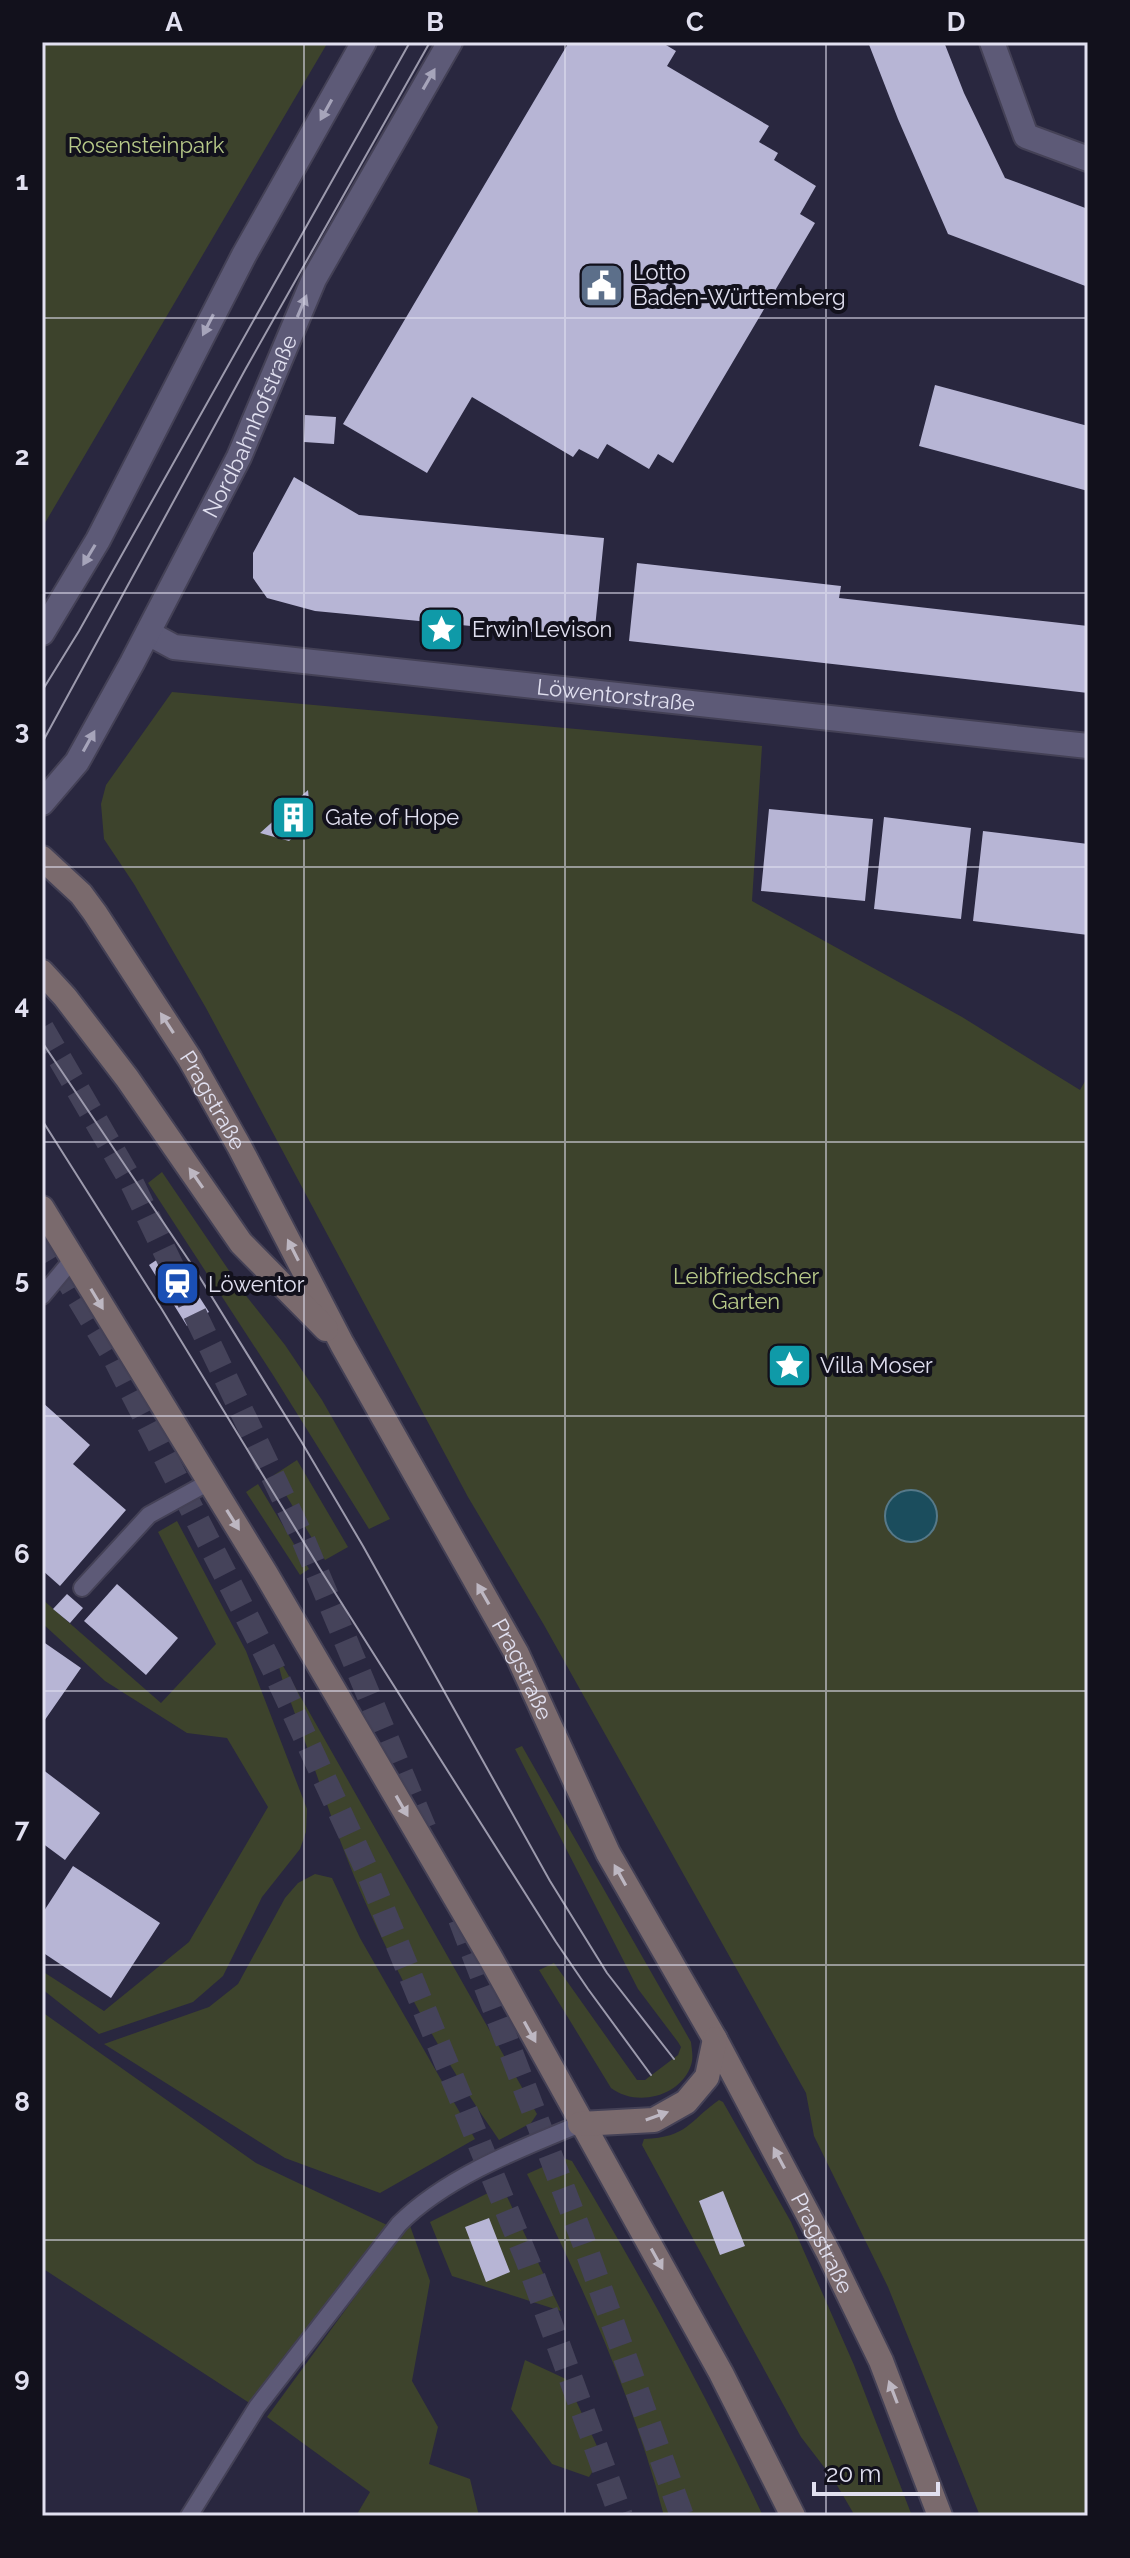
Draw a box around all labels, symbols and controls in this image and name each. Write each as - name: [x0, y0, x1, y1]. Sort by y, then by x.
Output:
- text: A: [165, 7, 183, 37]
- text: B: [426, 7, 444, 37]
- text: C: [686, 7, 704, 37]
- text: D: [947, 7, 965, 37]
- one-way arrow: [422, 68, 436, 90]
- one-way arrow: [319, 99, 333, 121]
- park label: Rosensteinpark: [68, 132, 225, 158]
- text: 1: [16, 166, 29, 196]
- place label: Lotto Baden-Württemberg: [633, 259, 846, 310]
- public building icon: Lotto Baden-Württemberg: [578, 261, 626, 309]
- one-way arrow: [296, 294, 309, 318]
- one-way arrow: [202, 313, 215, 336]
- street label: Nordbahnhofstraße: [197, 331, 302, 522]
- text: 2: [15, 441, 29, 471]
- one-way arrow: [82, 544, 96, 566]
- place icon: Erwin Levison: [417, 605, 465, 653]
- place label: Erwin Levison: [472, 616, 612, 642]
- street label: Löwentorstraße: [535, 673, 696, 716]
- text: 3: [15, 715, 29, 745]
- one-way arrow: [82, 730, 96, 752]
- building icon: Gate of Hope: [270, 793, 318, 841]
- place label: Gate of Hope: [325, 804, 459, 830]
- text: 4: [15, 990, 29, 1020]
- one-way arrow: [161, 1012, 175, 1034]
- street label: Pragstraße: [175, 1045, 251, 1154]
- one-way arrow: [189, 1168, 204, 1189]
- one-way arrow: [287, 1239, 300, 1262]
- station icon: Löwentor: [153, 1260, 201, 1308]
- park label: Leibfriedscher Garten: [673, 1263, 819, 1314]
- text: 5: [15, 1264, 29, 1294]
- place label: Löwentor: [208, 1271, 305, 1297]
- one-way arrow: [90, 1288, 104, 1310]
- place icon: Villa Moser: [765, 1341, 813, 1389]
- place label: Villa Moser: [820, 1352, 933, 1378]
- one-way arrow: [225, 1510, 240, 1531]
- text: 6: [14, 1539, 30, 1569]
- one-way arrow: [476, 1583, 490, 1605]
- street label: Pragstraße: [487, 1614, 558, 1724]
- one-way arrow: [395, 1795, 409, 1817]
- text: 7: [15, 1813, 30, 1843]
- one-way arrow: [613, 1863, 627, 1886]
- one-way arrow: [523, 2021, 537, 2043]
- text: 8: [14, 2087, 30, 2117]
- one-way arrow: [645, 2109, 669, 2121]
- one-way arrow: [773, 2147, 787, 2169]
- street label: Pragstraße: [786, 2188, 859, 2298]
- one-way arrow: [650, 2248, 664, 2271]
- text: 9: [14, 2362, 30, 2392]
- one-way arrow: [886, 2380, 899, 2404]
- scale bar: [814, 2446, 938, 2496]
- text: 20 m: [826, 2459, 881, 2488]

